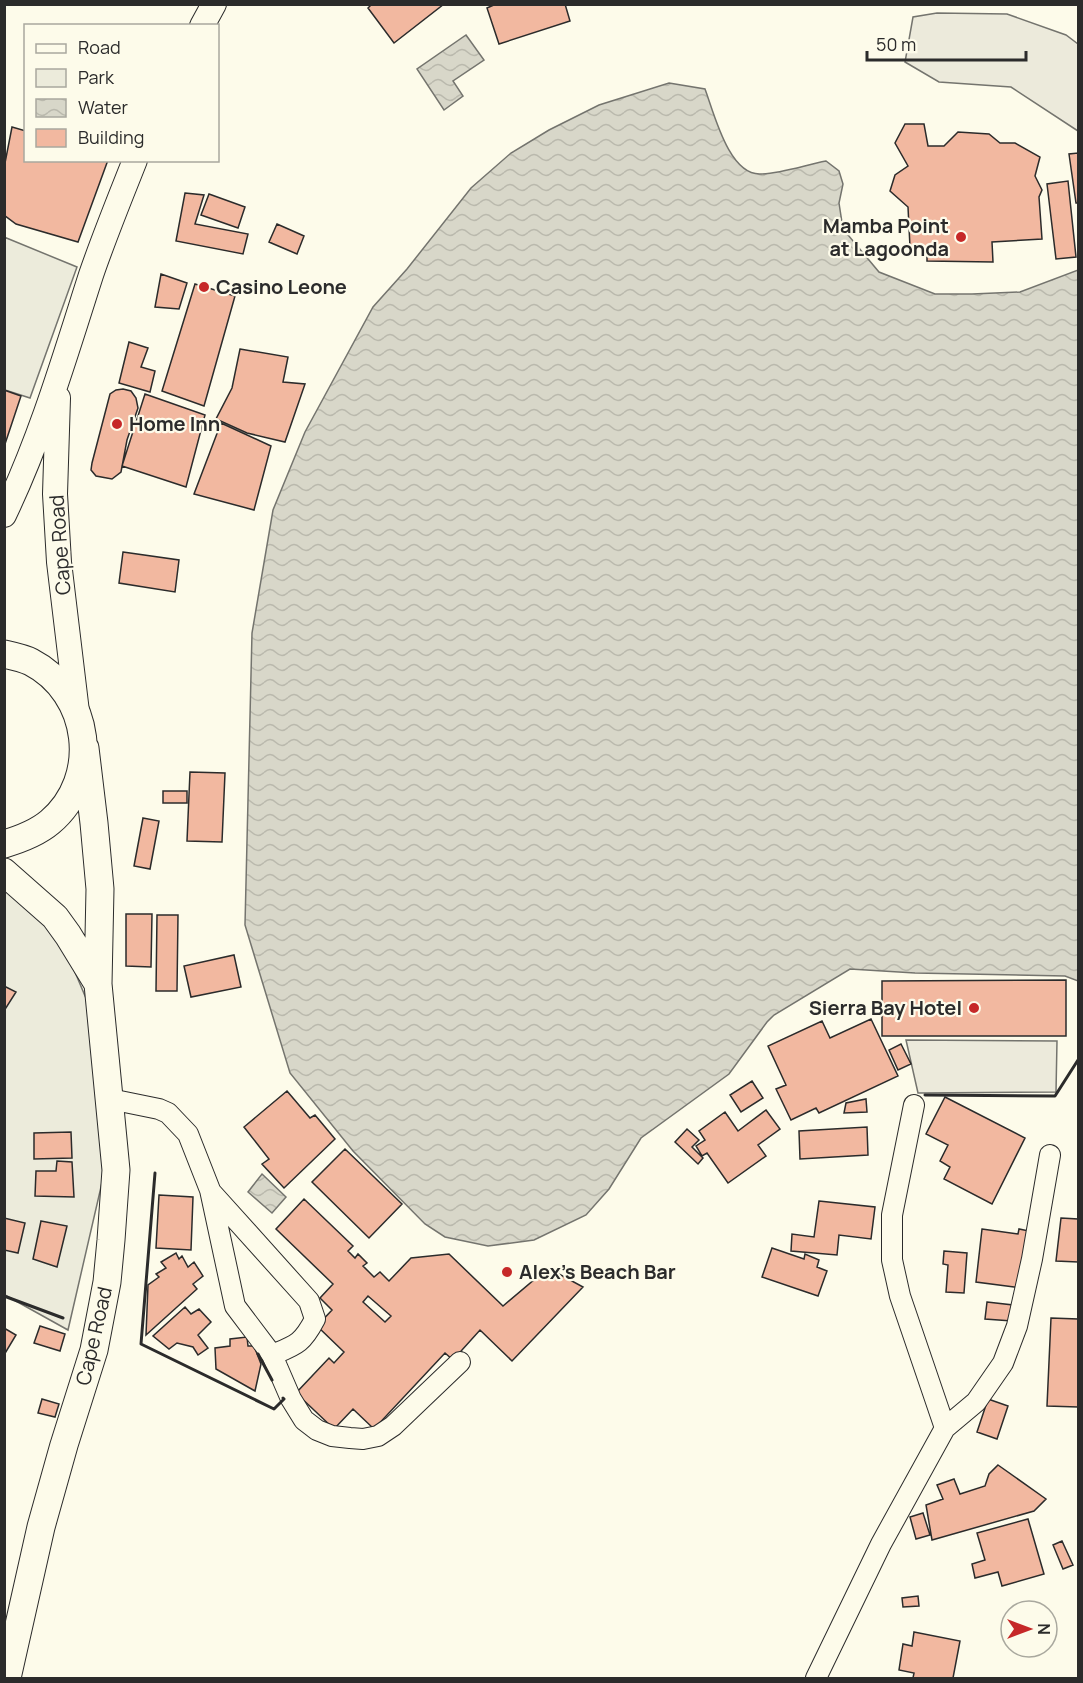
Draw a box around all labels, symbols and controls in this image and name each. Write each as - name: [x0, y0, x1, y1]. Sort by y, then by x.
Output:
- legend: [24, 24, 219, 162]
- scale bar: [867, 24, 1026, 62]
- text: 50 m: [876, 32, 916, 56]
- text: Road: [78, 35, 121, 59]
- text: Park: [78, 65, 115, 89]
- text: Water: [78, 95, 128, 119]
- text: Building: [78, 125, 144, 149]
- place label: Mamba Point at Lagoonda: [823, 212, 949, 262]
- marker: Mamba Point at Lagoonda: [954, 230, 968, 244]
- place label: Casino Leone: [216, 273, 347, 300]
- marker: Casino Leone: [197, 280, 211, 294]
- place label: Home Inn: [129, 410, 220, 437]
- marker: Home Inn: [110, 417, 124, 431]
- street label: Cape Road: [43, 494, 76, 596]
- place label: Sierra Bay Hotel: [809, 994, 962, 1021]
- marker: Sierra Bay Hotel: [967, 1001, 981, 1015]
- place label: Alex’s Beach Bar: [519, 1258, 676, 1285]
- marker: Alex’s Beach Bar: [500, 1265, 514, 1279]
- street label: Cape Road: [69, 1284, 118, 1388]
- north arrow: [999, 1599, 1059, 1659]
- text: N: [1033, 1623, 1055, 1635]

